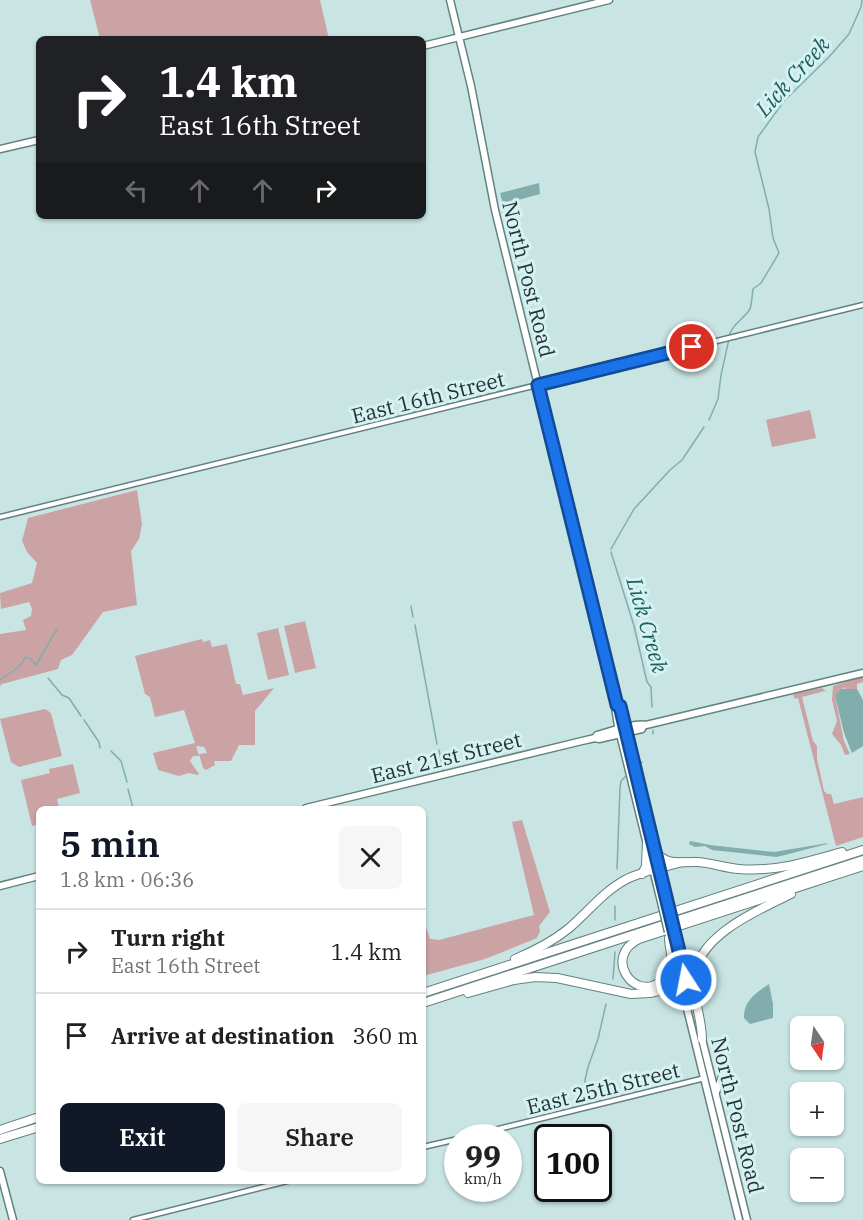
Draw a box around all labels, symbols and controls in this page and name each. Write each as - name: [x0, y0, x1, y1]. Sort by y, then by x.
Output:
- water label: Lick Creek: [748, 30, 836, 123]
- text: 1.4 km: [159, 54, 298, 109]
- icon: right: [60, 60, 138, 138]
- text: East 16th Street: [159, 107, 361, 142]
- icon: left: [120, 174, 153, 207]
- icon: ahead: [183, 174, 216, 207]
- icon: ahead: [246, 174, 279, 207]
- icon: right: [309, 174, 342, 207]
- street label: North Post Road: [496, 198, 562, 360]
- pin: [666, 321, 717, 372]
- icon: arrive: [675, 330, 708, 363]
- street label: East 16th Street: [348, 364, 508, 430]
- water label: Lick Creek: [620, 573, 676, 676]
- street label: East 21st Street: [368, 725, 524, 789]
- text: 5 min: [60, 820, 160, 867]
- button: close: [339, 826, 402, 889]
- text: 1.8 km · 06:36: [60, 866, 194, 893]
- text: Turn right: [111, 923, 225, 952]
- icon: right: [60, 935, 93, 968]
- text: 1.4 km: [331, 937, 402, 966]
- position arrow: [654, 948, 718, 1012]
- text: East 16th Street: [111, 952, 260, 979]
- north arrow: [790, 1016, 844, 1070]
- map controls: [790, 1016, 844, 1202]
- icon: arrive: [60, 1019, 93, 1052]
- text: Arrive at destination: [111, 1021, 334, 1050]
- text: 360 m: [352, 1021, 418, 1050]
- street label: North Post Road: [705, 1034, 771, 1196]
- street label: East 25th Street: [523, 1055, 683, 1121]
- button: +: [790, 1082, 844, 1136]
- button: Exit: [60, 1103, 225, 1172]
- button: Share: [237, 1103, 402, 1172]
- speed limit sign: 100: [534, 1124, 612, 1202]
- text: 99: [465, 1136, 501, 1175]
- button: −: [790, 1148, 844, 1202]
- text: km/h: [464, 1169, 502, 1188]

